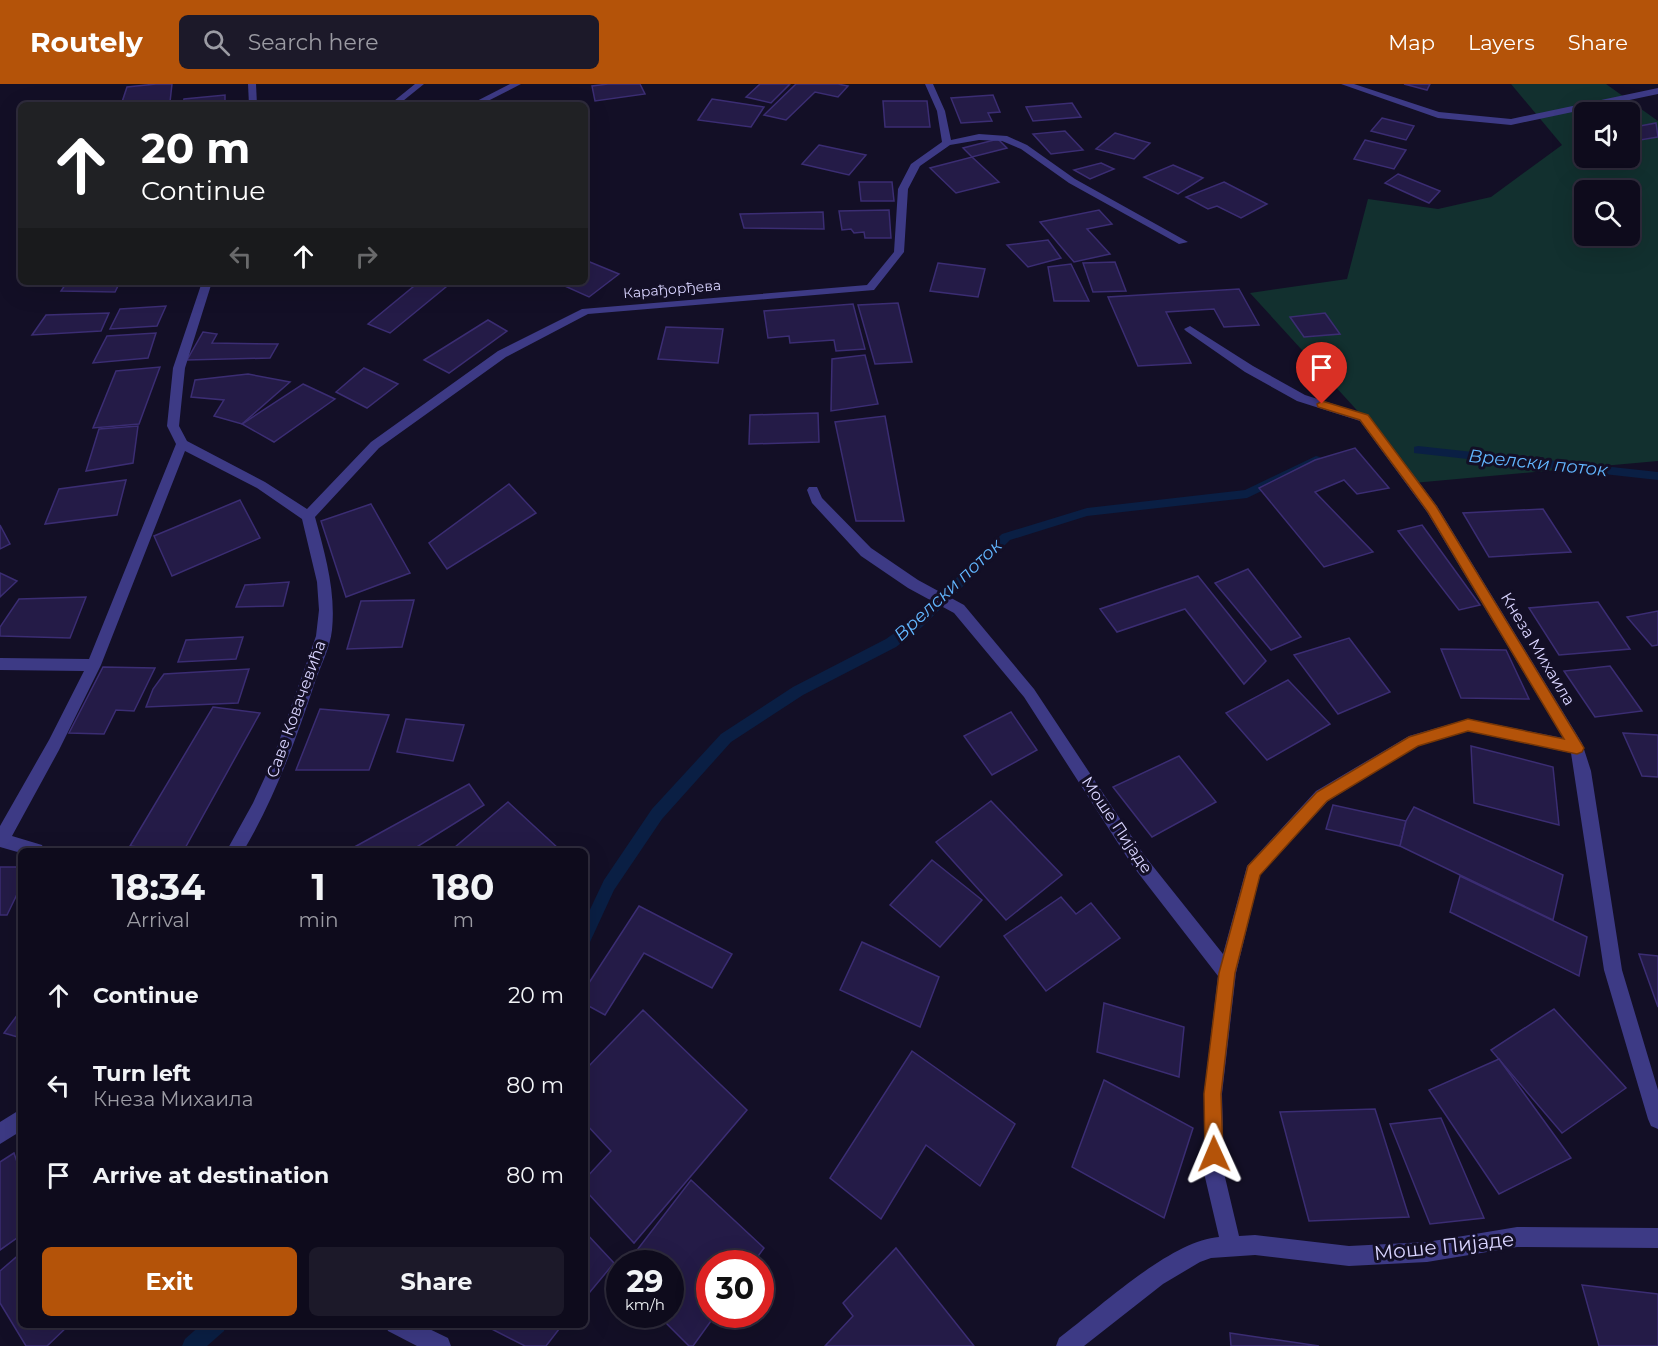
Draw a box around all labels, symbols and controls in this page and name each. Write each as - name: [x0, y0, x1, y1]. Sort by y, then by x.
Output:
- search box: [179, 15, 599, 69]
- text: Routely: [30, 25, 143, 59]
- icon: search: [200, 26, 233, 59]
- text: Search here: [248, 29, 379, 56]
- text: Map: [1388, 30, 1435, 55]
- text: Layers: [1468, 30, 1535, 55]
- text: Share: [1568, 30, 1628, 55]
- map controls: [1574, 102, 1640, 246]
- button: sound: [1574, 102, 1640, 168]
- text: 20 m: [141, 122, 250, 174]
- icon: ahead: [42, 126, 120, 204]
- text: Continue: [141, 174, 266, 207]
- button: search: [1574, 180, 1640, 246]
- icon: left: [224, 240, 257, 273]
- icon: ahead: [287, 240, 320, 273]
- icon: right: [350, 240, 383, 273]
- street label: Карађорђева: [622, 276, 722, 302]
- pin: [1296, 342, 1347, 404]
- icon: arrive: [1305, 351, 1338, 384]
- water label: Врелски поток: [1467, 445, 1609, 481]
- water label: Врелски поток: [889, 534, 1007, 646]
- street label: Кнеза Михаила: [1497, 589, 1579, 709]
- street label: Саве Ковачевића: [262, 638, 330, 780]
- street label: Моше Пијаде: [1078, 773, 1156, 877]
- text: 18:34: [112, 865, 205, 909]
- text: 1: [311, 865, 326, 909]
- text: 180: [432, 865, 494, 909]
- text: Arrival: [127, 908, 190, 932]
- text: min: [298, 908, 339, 932]
- text: m: [453, 908, 474, 932]
- icon: ahead: [42, 979, 75, 1012]
- text: Continue: [93, 982, 199, 1009]
- text: 20 m: [508, 982, 564, 1009]
- text: Turn left: [93, 1060, 191, 1087]
- icon: left: [42, 1069, 75, 1102]
- text: 80 m: [506, 1072, 564, 1099]
- text: Кнеза Михаила: [93, 1087, 253, 1111]
- position arrow: [1182, 1122, 1246, 1186]
- icon: arrive: [42, 1159, 75, 1192]
- text: Arrive at destination: [93, 1162, 329, 1189]
- text: 80 m: [506, 1162, 564, 1189]
- street label: Моше Пијаде: [1373, 1227, 1515, 1265]
- button: Exit: [42, 1247, 297, 1316]
- button: Share: [309, 1247, 564, 1316]
- speed limit sign: 30: [696, 1250, 774, 1328]
- text: 29: [627, 1263, 663, 1300]
- text: km/h: [625, 1295, 665, 1314]

